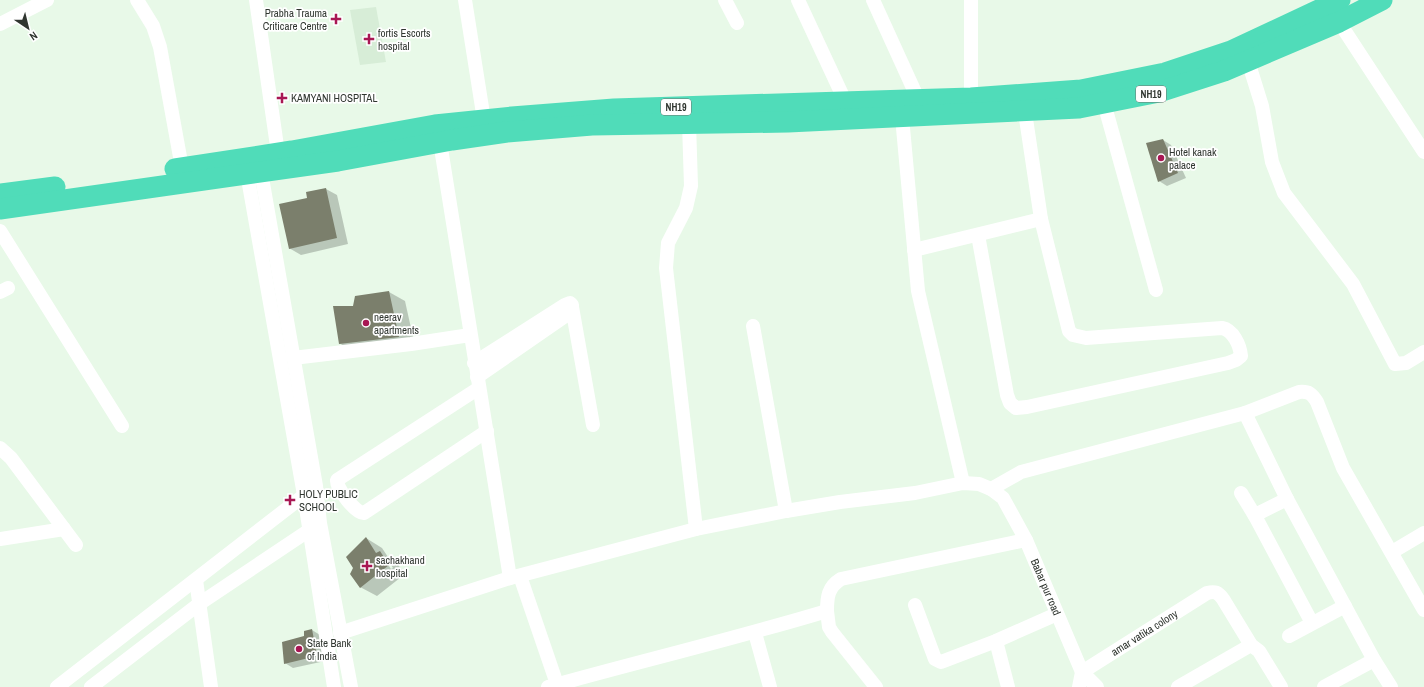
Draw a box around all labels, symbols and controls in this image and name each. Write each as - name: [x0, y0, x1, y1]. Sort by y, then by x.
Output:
- place label: Prabha Trauma Criticare Centre: [263, 6, 327, 33]
- north arrow: [8, 8, 48, 48]
- marker: Prabha Trauma Criticare Centre: [330, 13, 342, 25]
- place label: fortis Escorts hospital: [378, 26, 431, 53]
- text: N: [27, 29, 40, 44]
- marker: fortis Escorts hospital: [363, 33, 375, 45]
- road number: NH19: [1136, 86, 1166, 102]
- place label: KAMYANI HOSPITAL: [291, 91, 377, 105]
- marker: KAMYANI HOSPITAL: [276, 92, 288, 104]
- road number: NH19: [661, 99, 691, 115]
- place label: Hotel kanak palace: [1169, 145, 1217, 172]
- marker: Hotel kanak palace: [1156, 153, 1166, 163]
- place label: neerav apartments: [374, 310, 420, 337]
- marker: neerav apartments: [361, 318, 371, 328]
- place label: HOLY PUBLIC SCHOOL: [299, 487, 358, 514]
- marker: HOLY PUBLIC SCHOOL: [284, 494, 296, 506]
- place label: sachakhand hospital: [376, 553, 425, 580]
- street label: Babar pur road: [1028, 556, 1064, 617]
- marker: sachakhand hospital: [361, 560, 373, 572]
- street label: amar vatika colony: [1108, 606, 1181, 659]
- place label: State Bank of India: [307, 636, 352, 663]
- marker: State Bank of India: [294, 644, 304, 654]

